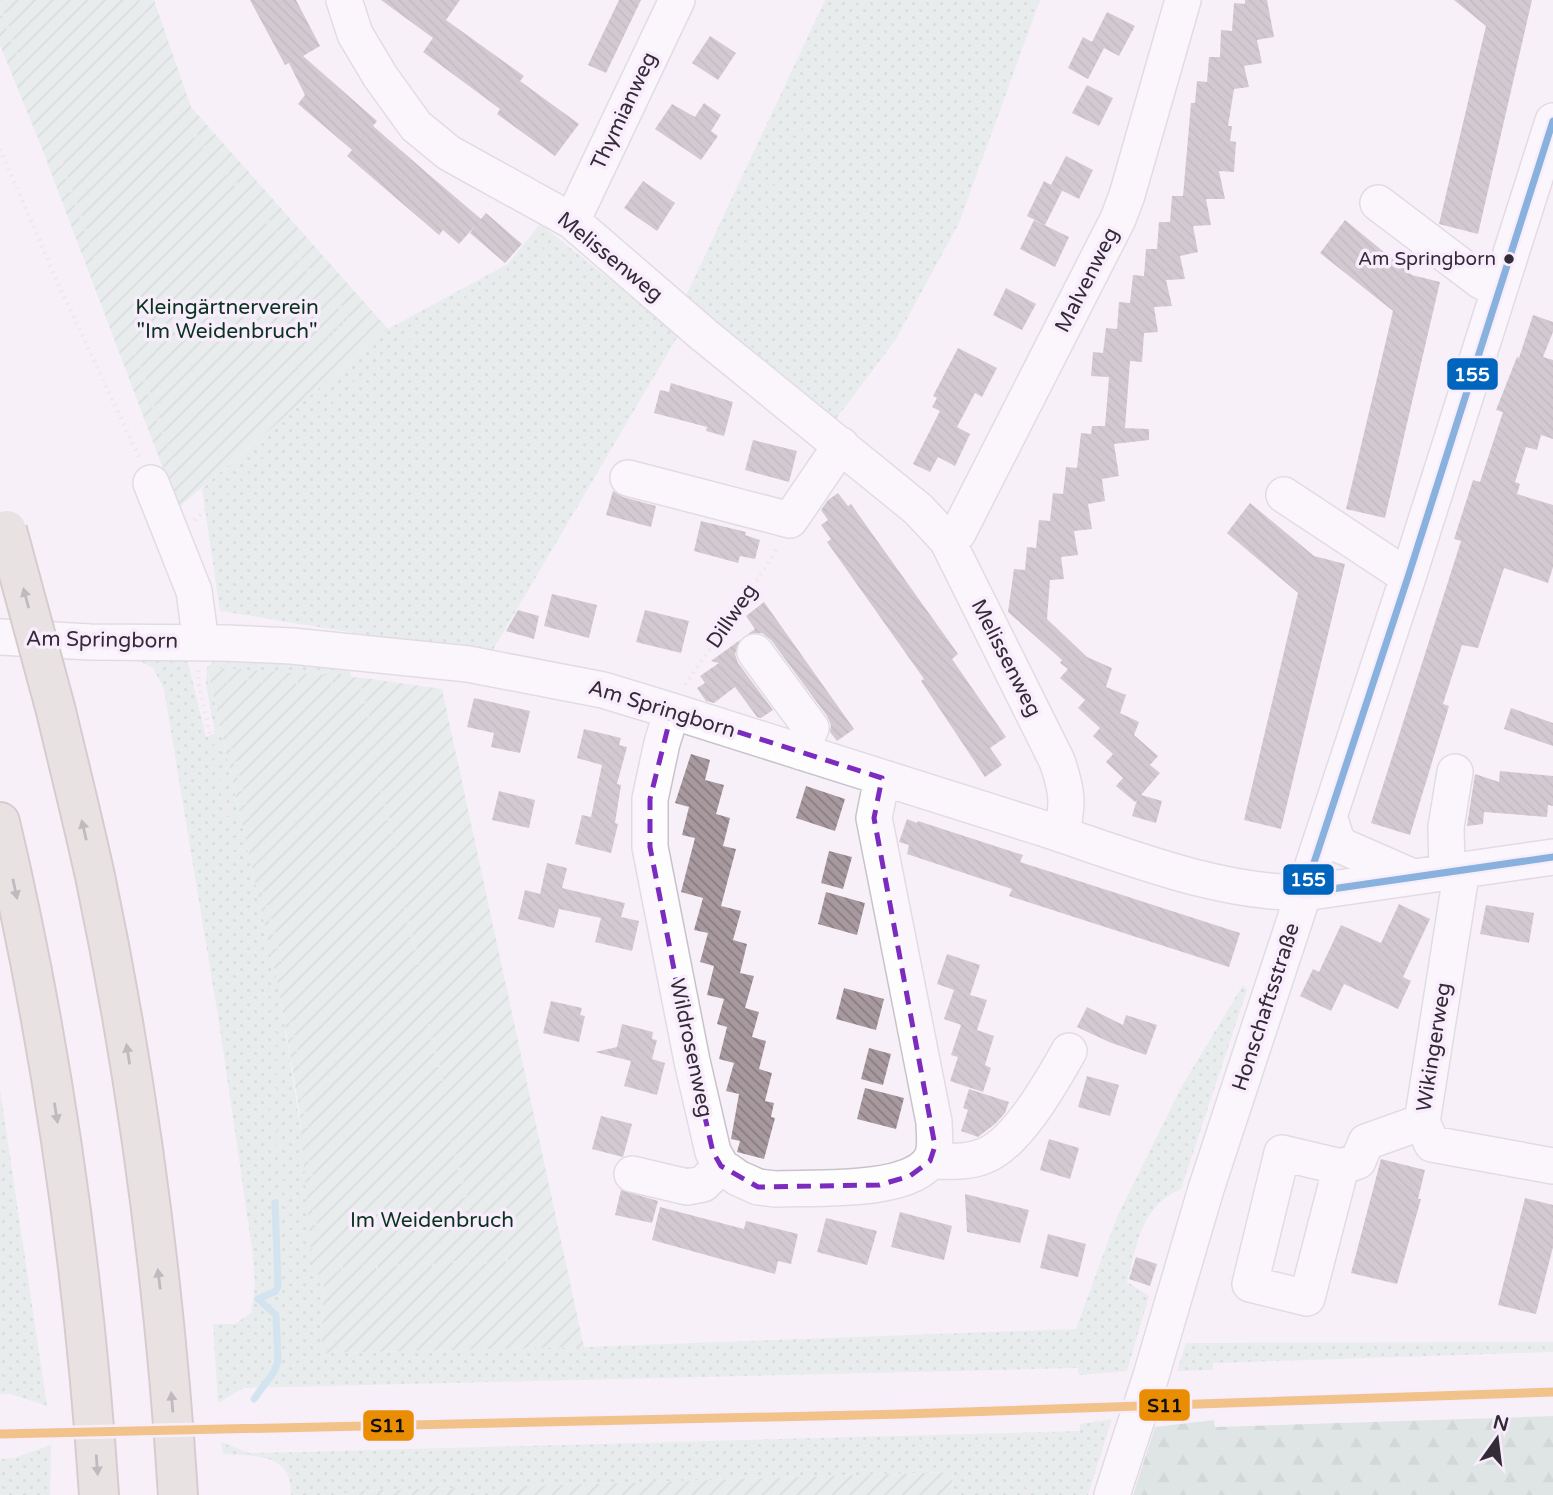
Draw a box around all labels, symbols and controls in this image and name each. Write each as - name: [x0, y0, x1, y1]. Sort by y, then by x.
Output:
- street label: Thymianweg: [586, 48, 662, 174]
- street label: Melissenweg: [552, 207, 668, 307]
- street label: Malvenweg: [1050, 223, 1124, 337]
- place label: Am Springborn: [1358, 248, 1496, 270]
- marker: Am Springborn: [1502, 252, 1516, 266]
- park label: Kleingärtnerverein "Im Weidenbruch": [135, 295, 319, 344]
- line badge: 155: [1446, 357, 1499, 391]
- text: 155: [1454, 364, 1490, 386]
- street label: Dillweg: [701, 579, 763, 653]
- one-way arrow: [20, 587, 30, 608]
- street label: Melissenweg: [966, 595, 1046, 721]
- street label: Am Springborn: [26, 626, 178, 654]
- street label: Am Springborn: [585, 675, 739, 743]
- one-way arrow: [78, 819, 89, 841]
- line badge: 155: [1282, 863, 1335, 896]
- text: 155: [1290, 869, 1326, 891]
- one-way arrow: [10, 878, 21, 900]
- street label: Honschaftsstraße: [1227, 920, 1305, 1094]
- street label: Wildrosenweg: [664, 976, 718, 1120]
- street label: Wikingerweg: [1411, 981, 1457, 1113]
- one-way arrow: [122, 1043, 133, 1065]
- one-way arrow: [51, 1102, 62, 1124]
- park label: Im Weidenbruch: [350, 1208, 514, 1233]
- one-way arrow: [154, 1268, 165, 1290]
- line badge: S11: [1138, 1388, 1191, 1422]
- one-way arrow: [166, 1391, 177, 1413]
- text: S11: [1147, 1395, 1183, 1417]
- north arrow: [1462, 1404, 1532, 1474]
- line badge: S11: [362, 1409, 415, 1442]
- text: N: [1491, 1411, 1511, 1436]
- text: S11: [370, 1415, 406, 1437]
- one-way arrow: [92, 1455, 103, 1477]

